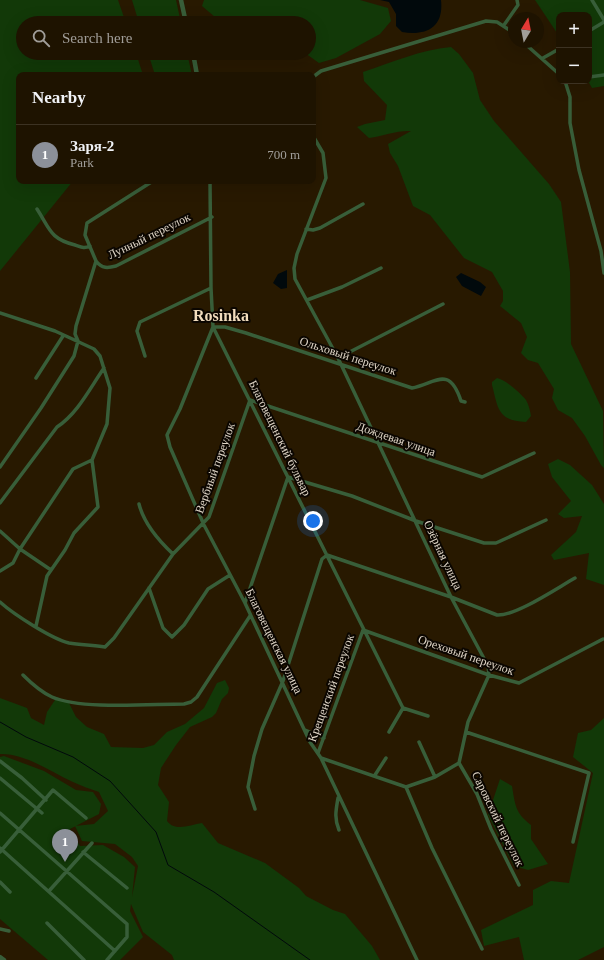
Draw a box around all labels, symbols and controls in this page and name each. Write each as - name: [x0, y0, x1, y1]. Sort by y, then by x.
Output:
- north arrow: [508, 12, 544, 48]
- map controls: [556, 12, 592, 84]
- button: +: [556, 12, 592, 48]
- search box: [16, 16, 316, 60]
- icon: search: [30, 27, 52, 49]
- text: Search here: [62, 30, 132, 46]
- button: −: [556, 48, 592, 84]
- text: Nearby: [32, 88, 86, 107]
- text: Заря-2: [70, 138, 114, 154]
- text: 1: [42, 147, 48, 162]
- text: 700 m: [267, 147, 300, 162]
- text: Park: [70, 155, 94, 170]
- street label: Лунный переулок: [105, 210, 193, 262]
- district label: Rosinka: [193, 307, 249, 324]
- street label: Ольховый переулок: [298, 334, 398, 378]
- street label: Благовещенский бульвар: [246, 378, 314, 498]
- street label: Дождевая улица: [355, 419, 438, 459]
- street label: Вербный переулок: [192, 421, 238, 515]
- your location: [303, 511, 323, 531]
- street label: Озёрная улица: [421, 518, 465, 592]
- street label: Благовещенская улица: [242, 586, 306, 696]
- street label: Крещенский переулок: [305, 632, 357, 744]
- street label: Ореховый переулок: [416, 632, 516, 678]
- street label: Саровский переулок: [469, 769, 527, 869]
- pin: 1: [52, 829, 78, 862]

